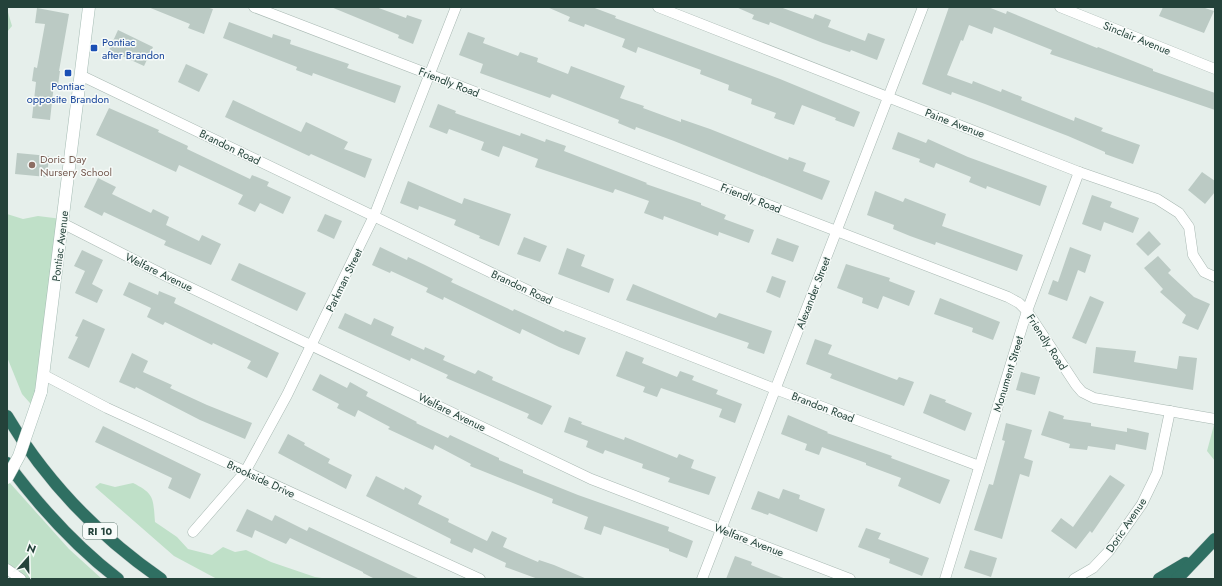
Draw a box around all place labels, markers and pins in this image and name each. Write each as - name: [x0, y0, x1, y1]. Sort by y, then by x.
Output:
- place label: Pontiac after Brandon: [102, 34, 165, 63]
- marker: Pontiac after Brandon: [89, 43, 99, 53]
- marker: Pontiac opposite Brandon: [63, 68, 73, 78]
- place label: Pontiac opposite Brandon: [27, 78, 109, 107]
- place label: Doric Day Nursery School: [40, 151, 112, 180]
- marker: Doric Day Nursery School: [27, 160, 37, 170]

